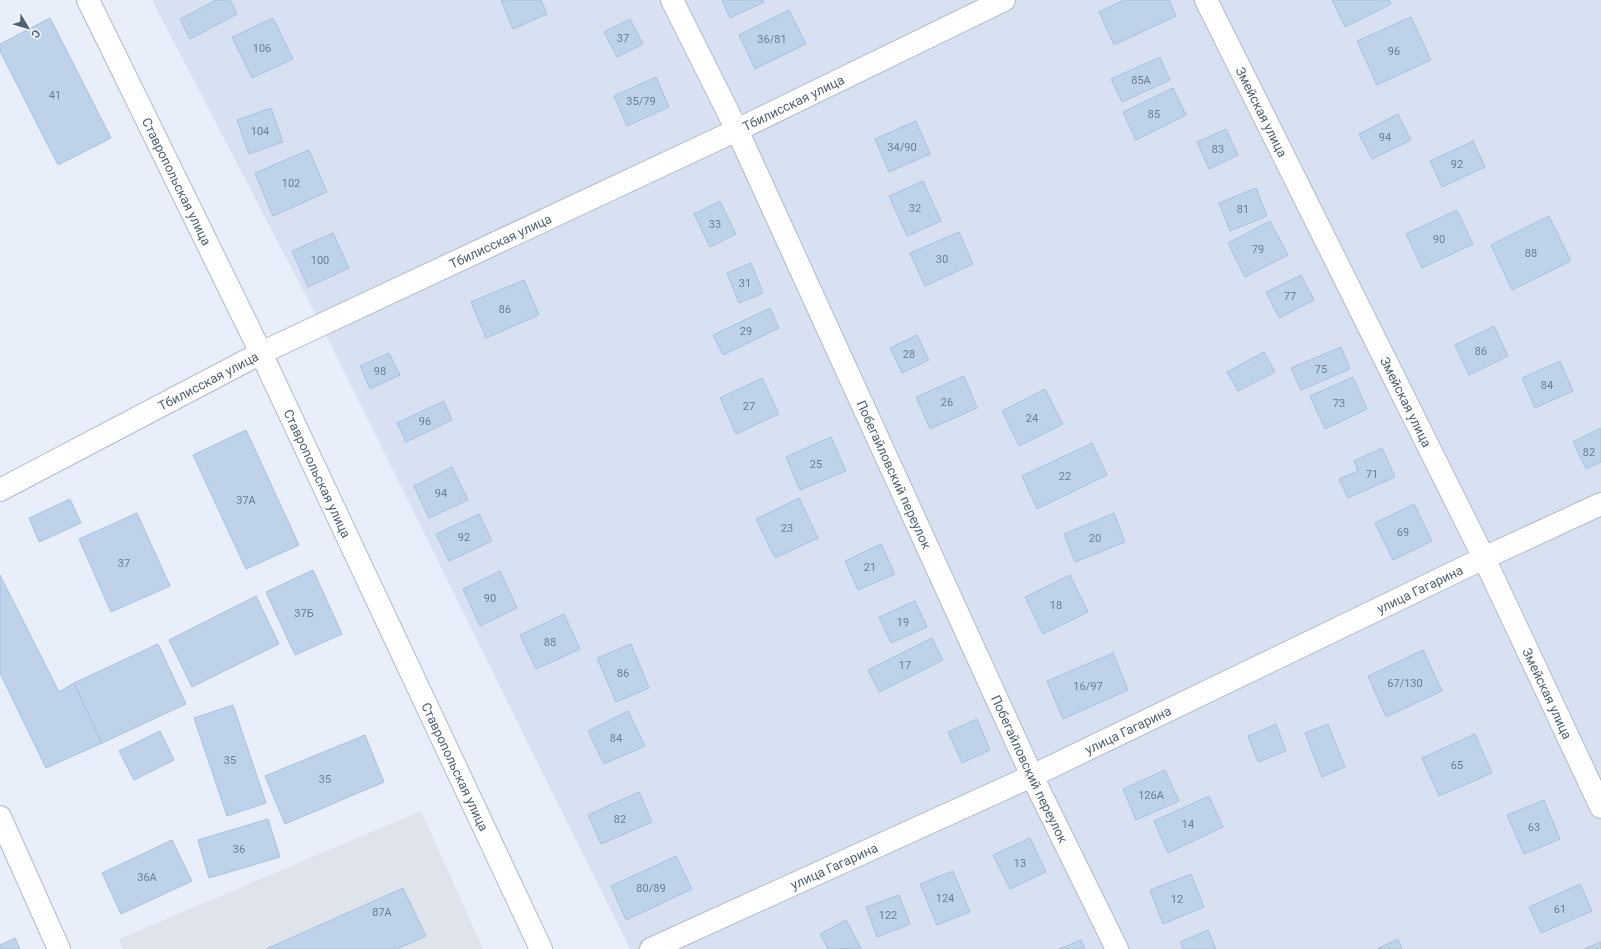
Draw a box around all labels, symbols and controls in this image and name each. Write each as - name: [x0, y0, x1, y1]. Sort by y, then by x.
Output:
- north arrow: [8, 8, 48, 48]
- text: С: [28, 27, 43, 41]
- house number: 37: [617, 32, 629, 45]
- house number: 36/81: [757, 33, 787, 46]
- house number: 106: [253, 42, 271, 55]
- house number: 96: [1388, 45, 1400, 58]
- street label: Змейская улица: [1233, 65, 1290, 160]
- street label: Тбилисская улица: [740, 72, 847, 134]
- house number: 85А: [1131, 74, 1152, 87]
- house number: 41: [49, 89, 61, 102]
- house number: 35/79: [626, 95, 656, 108]
- house number: 85: [1148, 108, 1160, 121]
- street label: Ставропольская улица: [139, 115, 214, 248]
- house number: 104: [251, 125, 269, 138]
- house number: 94: [1379, 131, 1391, 144]
- house number: 34/90: [887, 141, 917, 154]
- house number: 83: [1212, 143, 1224, 156]
- house number: 92: [1451, 158, 1463, 171]
- house number: 102: [282, 177, 300, 190]
- house number: 32: [909, 202, 921, 215]
- house number: 81: [1237, 203, 1249, 216]
- street label: Тбилисская улица: [447, 211, 554, 272]
- house number: 33: [709, 218, 721, 231]
- house number: 90: [1433, 233, 1445, 246]
- house number: 79: [1252, 243, 1264, 256]
- house number: 88: [1525, 247, 1537, 260]
- house number: 30: [936, 253, 948, 266]
- house number: 100: [311, 254, 329, 267]
- house number: 31: [739, 277, 751, 290]
- house number: 77: [1284, 290, 1296, 303]
- house number: 86: [499, 303, 511, 316]
- house number: 29: [740, 325, 752, 338]
- house number: 86: [1475, 345, 1487, 358]
- house number: 28: [903, 348, 915, 361]
- street label: Тбилисская улица: [156, 349, 261, 414]
- street label: Змейская улица: [1377, 355, 1435, 450]
- house number: 75: [1315, 363, 1327, 376]
- house number: 98: [374, 365, 386, 378]
- house number: 84: [1541, 379, 1553, 392]
- house number: 26: [941, 396, 953, 409]
- house number: 73: [1333, 397, 1345, 410]
- street label: Побегайловский переулок: [853, 398, 934, 551]
- house number: 27: [743, 400, 755, 413]
- street label: Ставропольская улица: [280, 407, 354, 540]
- house number: 24: [1026, 412, 1038, 425]
- house number: 96: [419, 415, 431, 428]
- house number: 82: [1583, 446, 1595, 459]
- house number: 25: [810, 458, 822, 471]
- house number: 71: [1366, 468, 1378, 481]
- house number: 22: [1059, 470, 1071, 483]
- house number: 94: [435, 487, 447, 500]
- house number: 37А: [236, 494, 257, 507]
- house number: 23: [781, 522, 793, 535]
- house number: 69: [1397, 526, 1409, 539]
- house number: 92: [458, 531, 470, 544]
- house number: 20: [1089, 532, 1101, 545]
- house number: 37: [118, 557, 130, 570]
- house number: 21: [864, 561, 876, 574]
- street label: улица Гагарина: [1374, 562, 1466, 617]
- house number: 90: [484, 592, 496, 605]
- house number: 18: [1050, 599, 1062, 612]
- house number: 37Б: [294, 607, 314, 620]
- house number: 19: [897, 616, 909, 629]
- house number: 88: [544, 636, 556, 649]
- street label: Змейская улица: [1519, 646, 1575, 742]
- house number: 17: [899, 659, 911, 672]
- house number: 86: [617, 667, 629, 680]
- house number: 67/130: [1387, 677, 1423, 690]
- house number: 16/97: [1073, 680, 1103, 693]
- street label: Побегайловский переулок: [988, 693, 1071, 845]
- street label: Ставропольская улица: [418, 700, 491, 833]
- street label: улица Гагарина: [1083, 703, 1174, 757]
- house number: 84: [610, 732, 622, 745]
- house number: 35: [224, 754, 236, 767]
- house number: 65: [1451, 759, 1463, 772]
- house number: 35: [319, 773, 331, 786]
- house number: 126А: [1138, 789, 1165, 802]
- house number: 82: [614, 813, 626, 826]
- house number: 14: [1182, 818, 1194, 831]
- house number: 63: [1528, 821, 1540, 834]
- street label: улица Гагарина: [788, 840, 880, 893]
- house number: 36: [233, 843, 245, 856]
- house number: 13: [1014, 857, 1026, 870]
- house number: 36А: [137, 871, 158, 884]
- house number: 80/89: [636, 882, 666, 895]
- house number: 124: [936, 892, 954, 905]
- house number: 12: [1171, 893, 1183, 906]
- house number: 61: [1554, 903, 1566, 916]
- house number: 87А: [372, 906, 393, 919]
- house number: 122: [879, 909, 897, 922]

